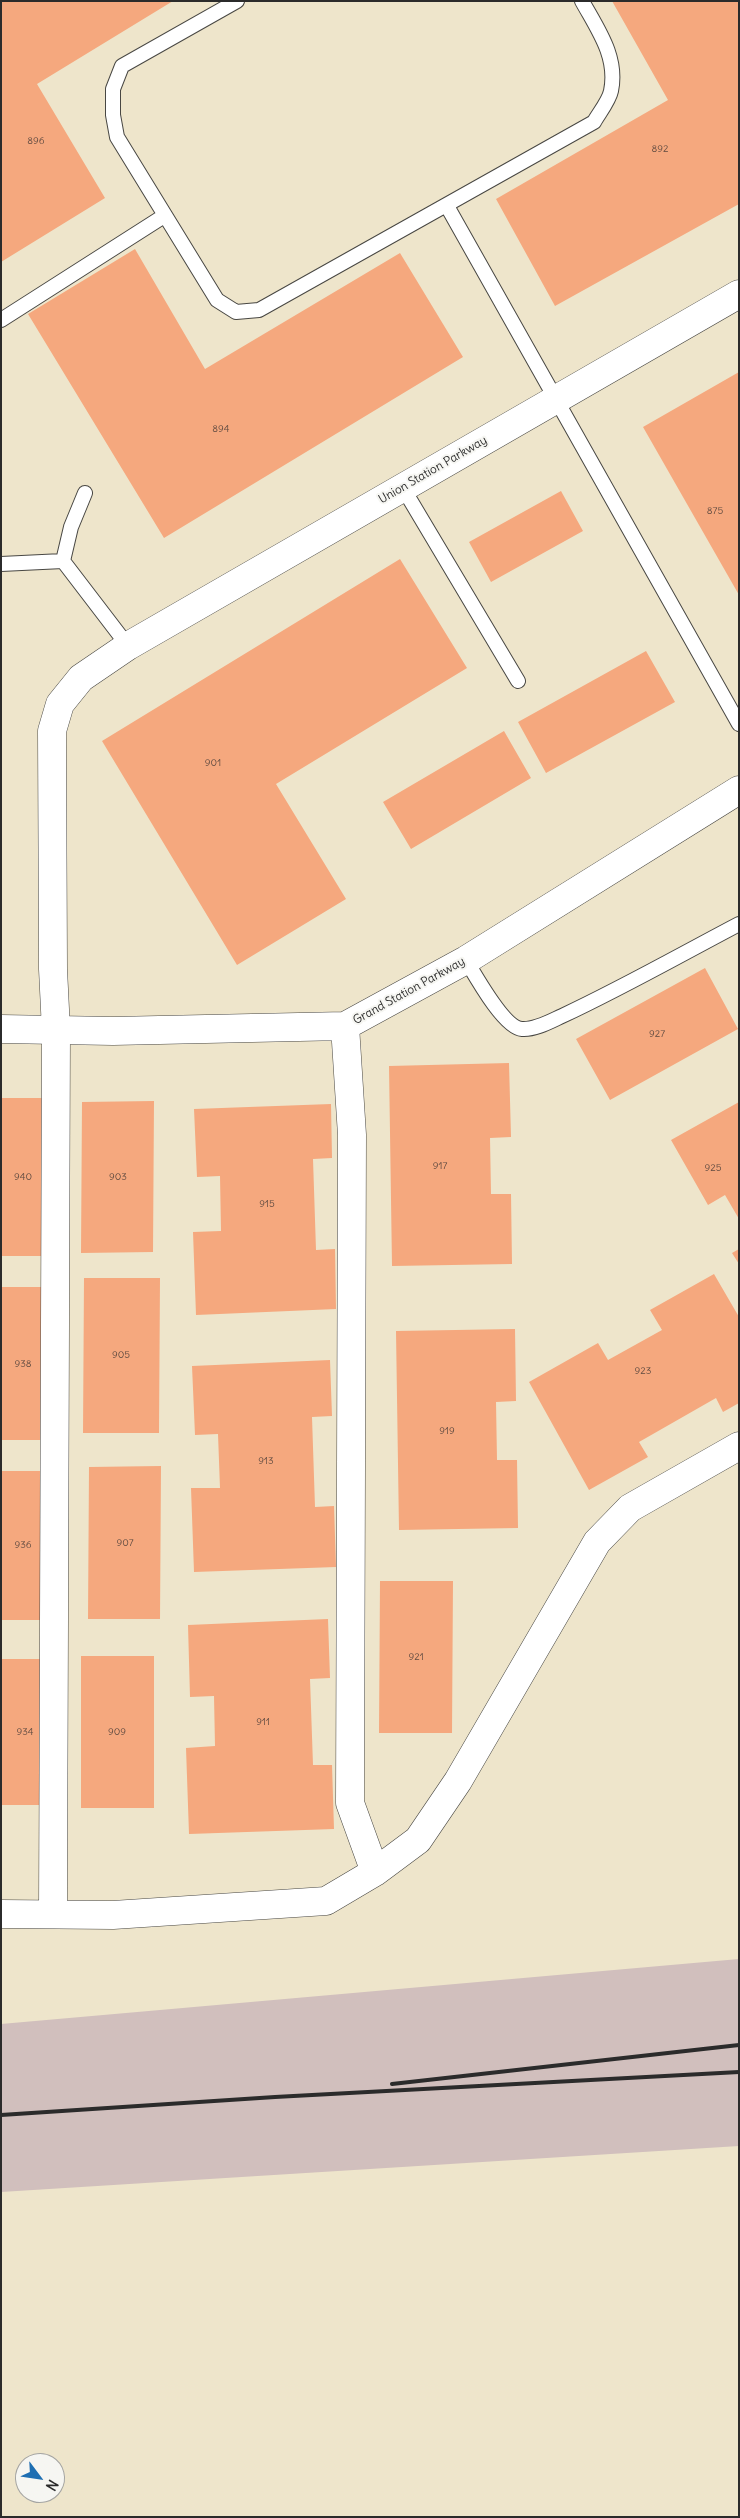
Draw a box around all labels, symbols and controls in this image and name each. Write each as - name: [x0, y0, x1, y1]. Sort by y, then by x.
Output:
- house number: 896: [27, 135, 45, 147]
- house number: 892: [652, 143, 668, 155]
- house number: 894: [212, 423, 230, 435]
- street label: Union Station Parkway: [376, 433, 490, 507]
- house number: 875: [707, 505, 723, 517]
- house number: 901: [205, 757, 221, 769]
- street label: Grand Station Parkway: [351, 954, 467, 1028]
- house number: 927: [649, 1028, 665, 1040]
- house number: 917: [433, 1160, 447, 1172]
- house number: 925: [705, 1162, 721, 1174]
- house number: 940: [14, 1171, 32, 1183]
- house number: 903: [109, 1171, 127, 1183]
- house number: 915: [259, 1198, 275, 1210]
- house number: 905: [112, 1349, 130, 1361]
- house number: 938: [14, 1358, 32, 1370]
- house number: 923: [635, 1365, 651, 1377]
- house number: 919: [439, 1425, 455, 1437]
- house number: 913: [258, 1455, 274, 1467]
- house number: 907: [116, 1537, 134, 1549]
- house number: 936: [14, 1539, 32, 1551]
- house number: 921: [408, 1651, 424, 1663]
- house number: 911: [256, 1716, 270, 1728]
- house number: 934: [16, 1726, 34, 1738]
- house number: 909: [108, 1726, 126, 1738]
- north arrow: [15, 2453, 65, 2503]
- text: N: [42, 2476, 62, 2494]

